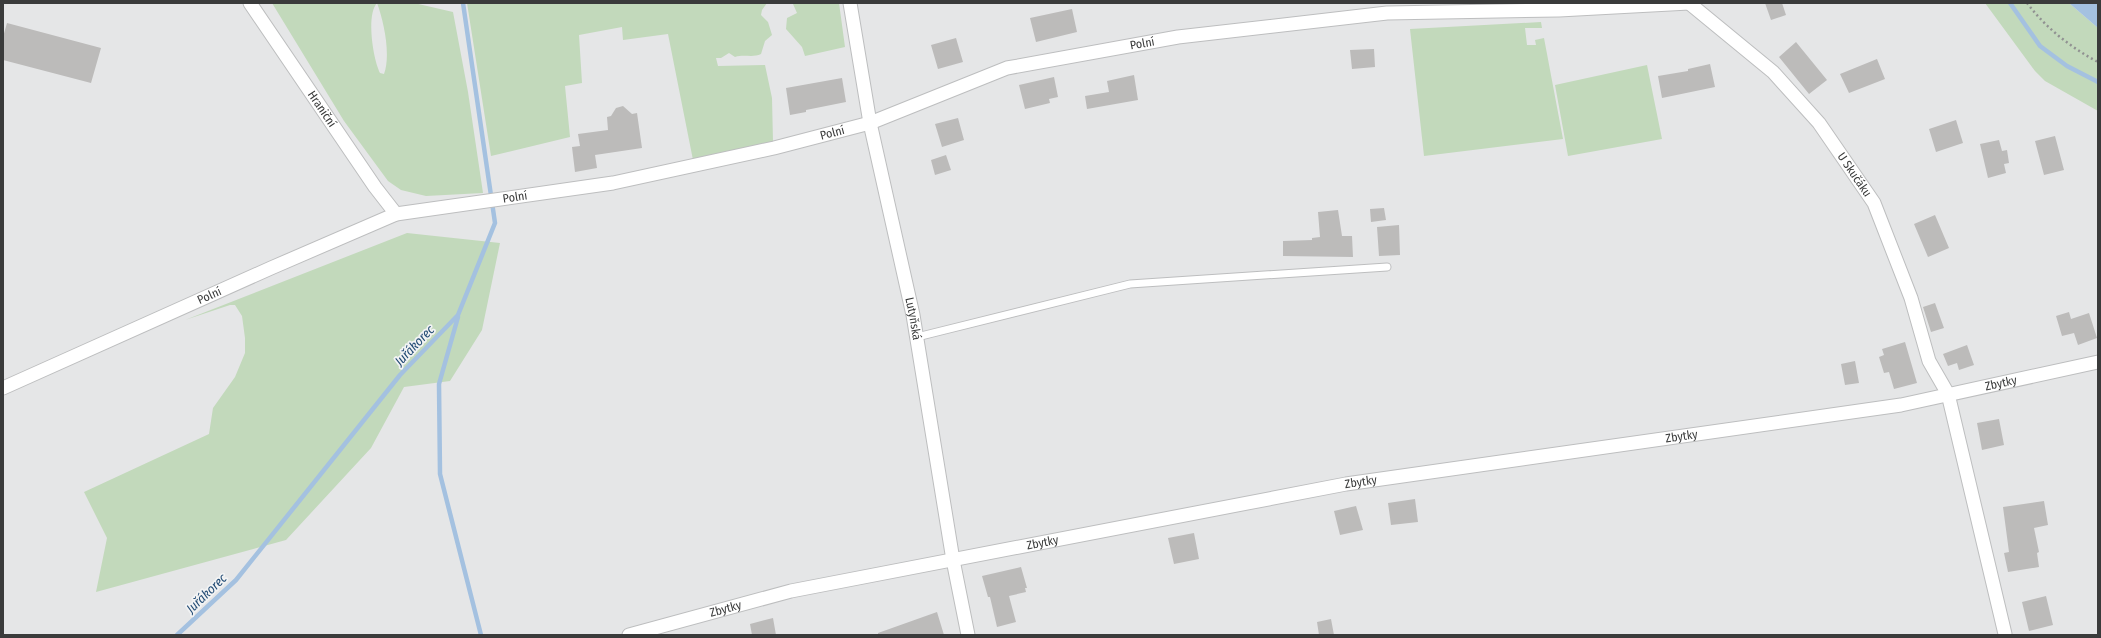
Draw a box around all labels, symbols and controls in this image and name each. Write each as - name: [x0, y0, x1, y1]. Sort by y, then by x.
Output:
- street label: Polní: [1129, 34, 1156, 53]
- street label: Hraniční: [305, 88, 339, 130]
- street label: Polní: [819, 123, 846, 143]
- street label: U Skučáku: [1834, 150, 1875, 199]
- street label: Polní: [502, 188, 528, 206]
- street label: Polní: [195, 284, 223, 307]
- street label: Lutyňská: [902, 296, 924, 341]
- water label: Juřákorec: [391, 322, 437, 369]
- street label: Zbytky: [1984, 373, 2019, 393]
- street label: Zbytky: [1665, 427, 1699, 445]
- street label: Zbytky: [1344, 473, 1378, 491]
- street label: Zbytky: [1025, 532, 1060, 552]
- water label: Juřákorec: [182, 570, 230, 617]
- street label: Zbytky: [708, 598, 744, 620]

